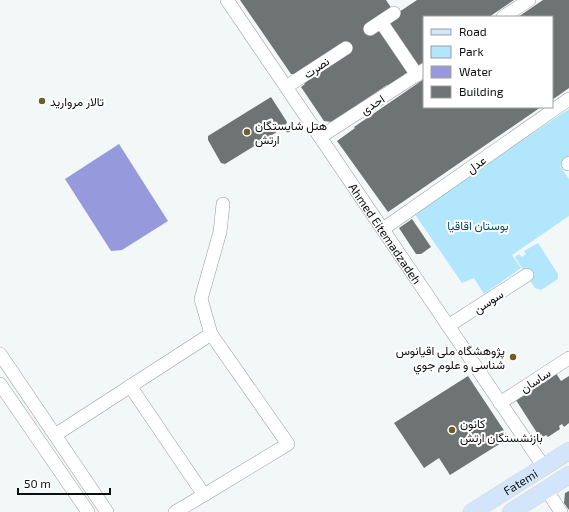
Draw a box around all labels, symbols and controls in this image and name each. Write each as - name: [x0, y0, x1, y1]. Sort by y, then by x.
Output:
- legend: [423, 16, 553, 108]
- text: Road: [459, 24, 487, 38]
- text: Park: [459, 44, 484, 58]
- street label: نصرت: [301, 53, 333, 82]
- text: Water: [459, 64, 493, 78]
- text: Building: [459, 84, 504, 98]
- street label: احدی: [357, 91, 388, 119]
- place label: تالار مروارید: [50, 94, 104, 110]
- marker: تالار مروارید: [37, 96, 47, 106]
- place label: هتل شایستگان ارتش: [255, 118, 327, 148]
- marker: هتل شایستگان ارتش: [242, 127, 252, 137]
- street label: عدل: [464, 152, 489, 177]
- street label: Ahmed Eitemadzadeh: [346, 180, 425, 286]
- park label: بوستان اقاقیا: [447, 218, 509, 234]
- street label: سوسن: [470, 286, 507, 318]
- place label: پژوهشگاه ملی اقیانوس شناسی و علوم جوي: [396, 343, 505, 375]
- marker: پژوهشگاه ملی اقیانوس شناسی و علوم جوي: [508, 352, 518, 362]
- street label: ساسان: [517, 365, 553, 396]
- place label: کانون بازنشستگان ارتش: [460, 416, 543, 446]
- marker: کانون بازنشستگان ارتش: [447, 425, 457, 435]
- street label: Fatemi: [501, 466, 540, 498]
- scale bar: [18, 470, 110, 496]
- text: 50 m: [24, 476, 51, 490]

